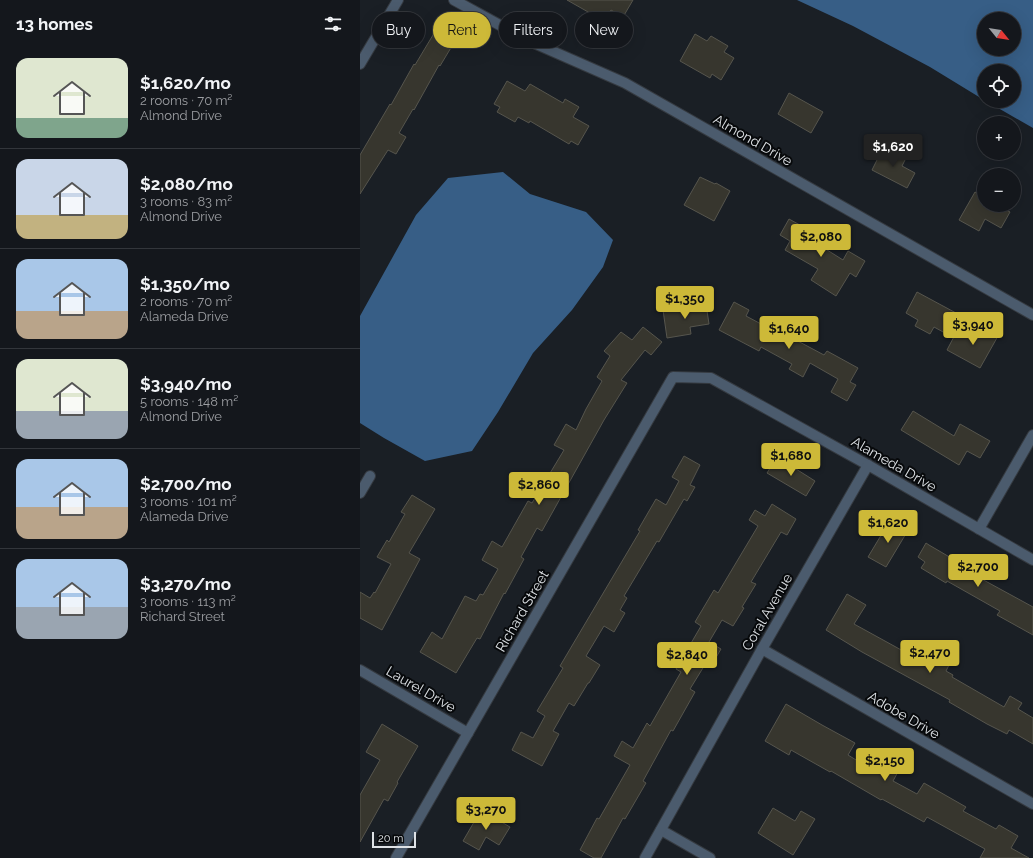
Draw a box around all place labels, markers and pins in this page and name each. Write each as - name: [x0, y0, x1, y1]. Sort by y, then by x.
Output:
- pin: $1,620: [860, 134, 926, 168]
- pin: $2,080: [788, 224, 854, 258]
- pin: $1,350: [652, 286, 718, 320]
- pin: $3,940: [940, 312, 1006, 346]
- pin: $1,640: [756, 316, 822, 350]
- pin: $1,680: [758, 443, 824, 477]
- pin: $2,860: [506, 472, 572, 506]
- pin: $1,620: [855, 510, 921, 544]
- pin: $2,700: [945, 554, 1011, 588]
- pin: $2,470: [897, 640, 963, 674]
- pin: $2,840: [654, 642, 720, 676]
- pin: $2,150: [852, 748, 918, 782]
- pin: $3,270: [453, 797, 519, 831]

